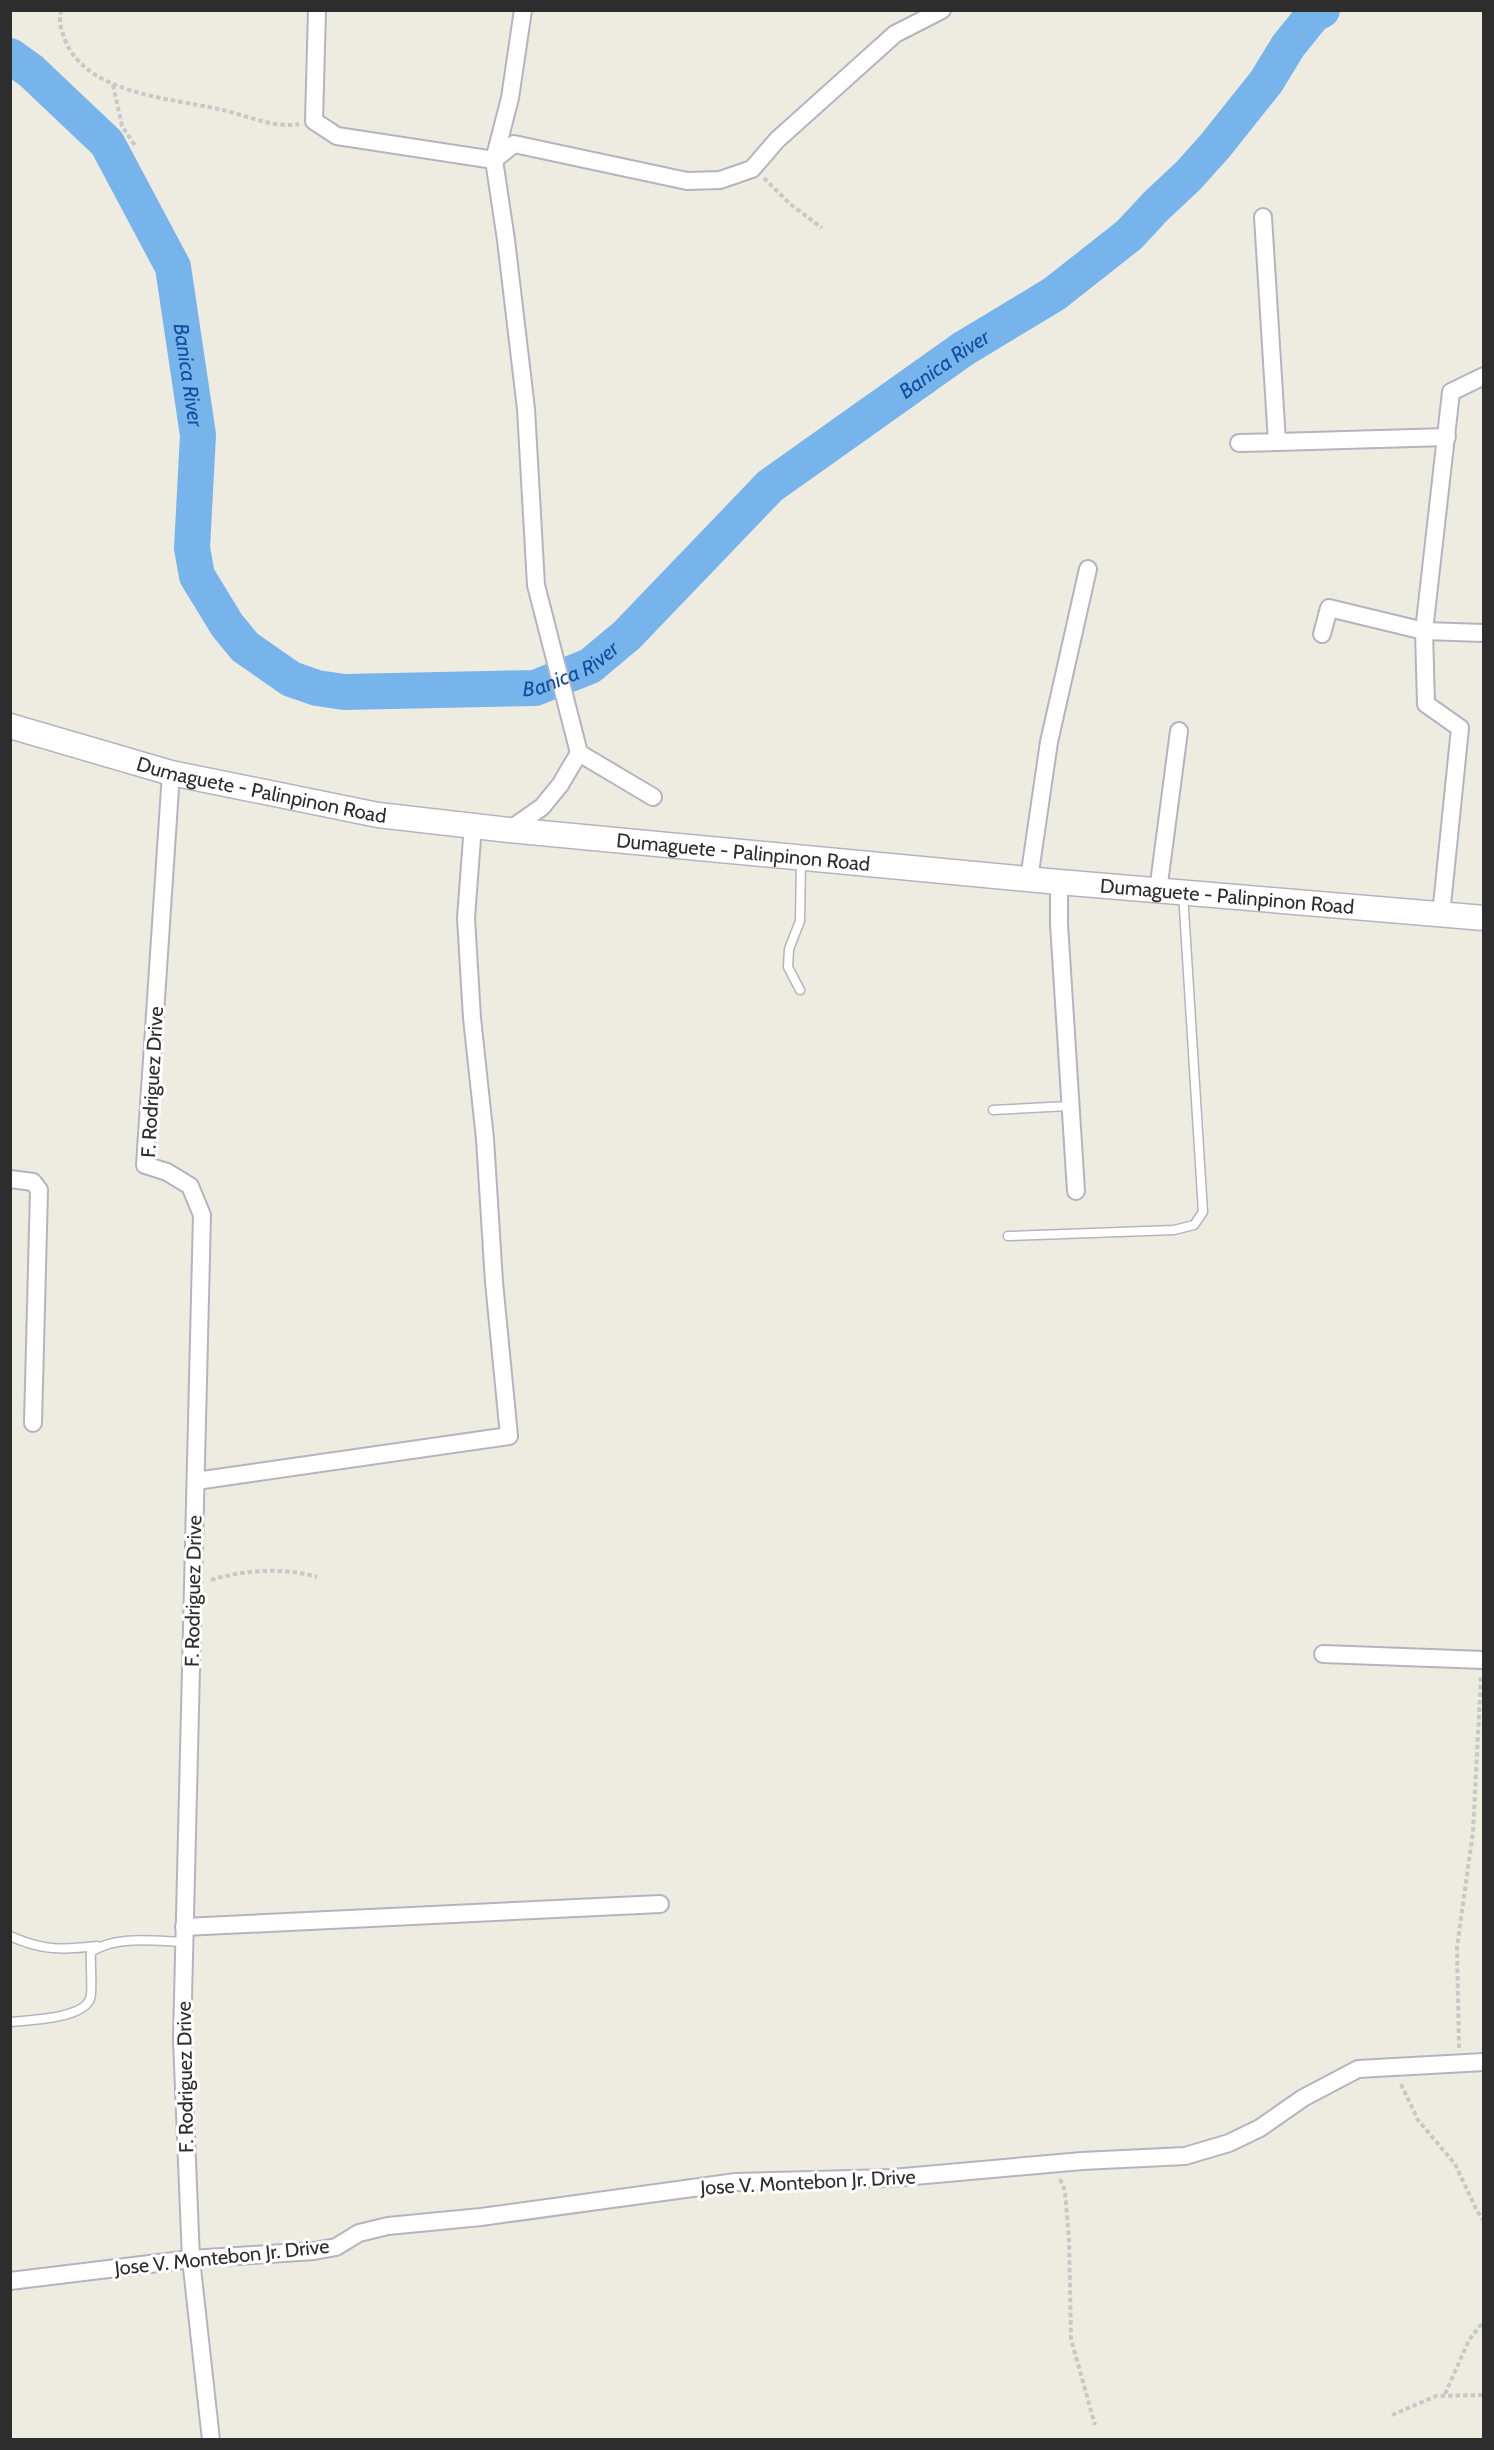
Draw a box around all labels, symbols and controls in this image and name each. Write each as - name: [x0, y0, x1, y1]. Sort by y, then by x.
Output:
- water label: Banica River: [169, 321, 209, 430]
- water label: Banica River: [894, 323, 995, 403]
- water label: Banica River: [522, 634, 624, 701]
- street label: Dumaguete - Palinpinon Road: [134, 752, 388, 828]
- street label: Dumaguete - Palinpinon Road: [615, 828, 871, 876]
- street label: Dumaguete - Palinpinon Road: [1099, 874, 1355, 919]
- street label: F. Rodriguez Drive: [136, 1006, 168, 1158]
- street label: F. Rodriguez Drive: [180, 1515, 206, 1667]
- street label: F. Rodriguez Drive: [172, 2001, 198, 2153]
- street label: Jose V. Montebon Jr. Drive: [699, 2164, 916, 2200]
- street label: Jose V. Montebon Jr. Drive: [112, 2234, 331, 2280]

